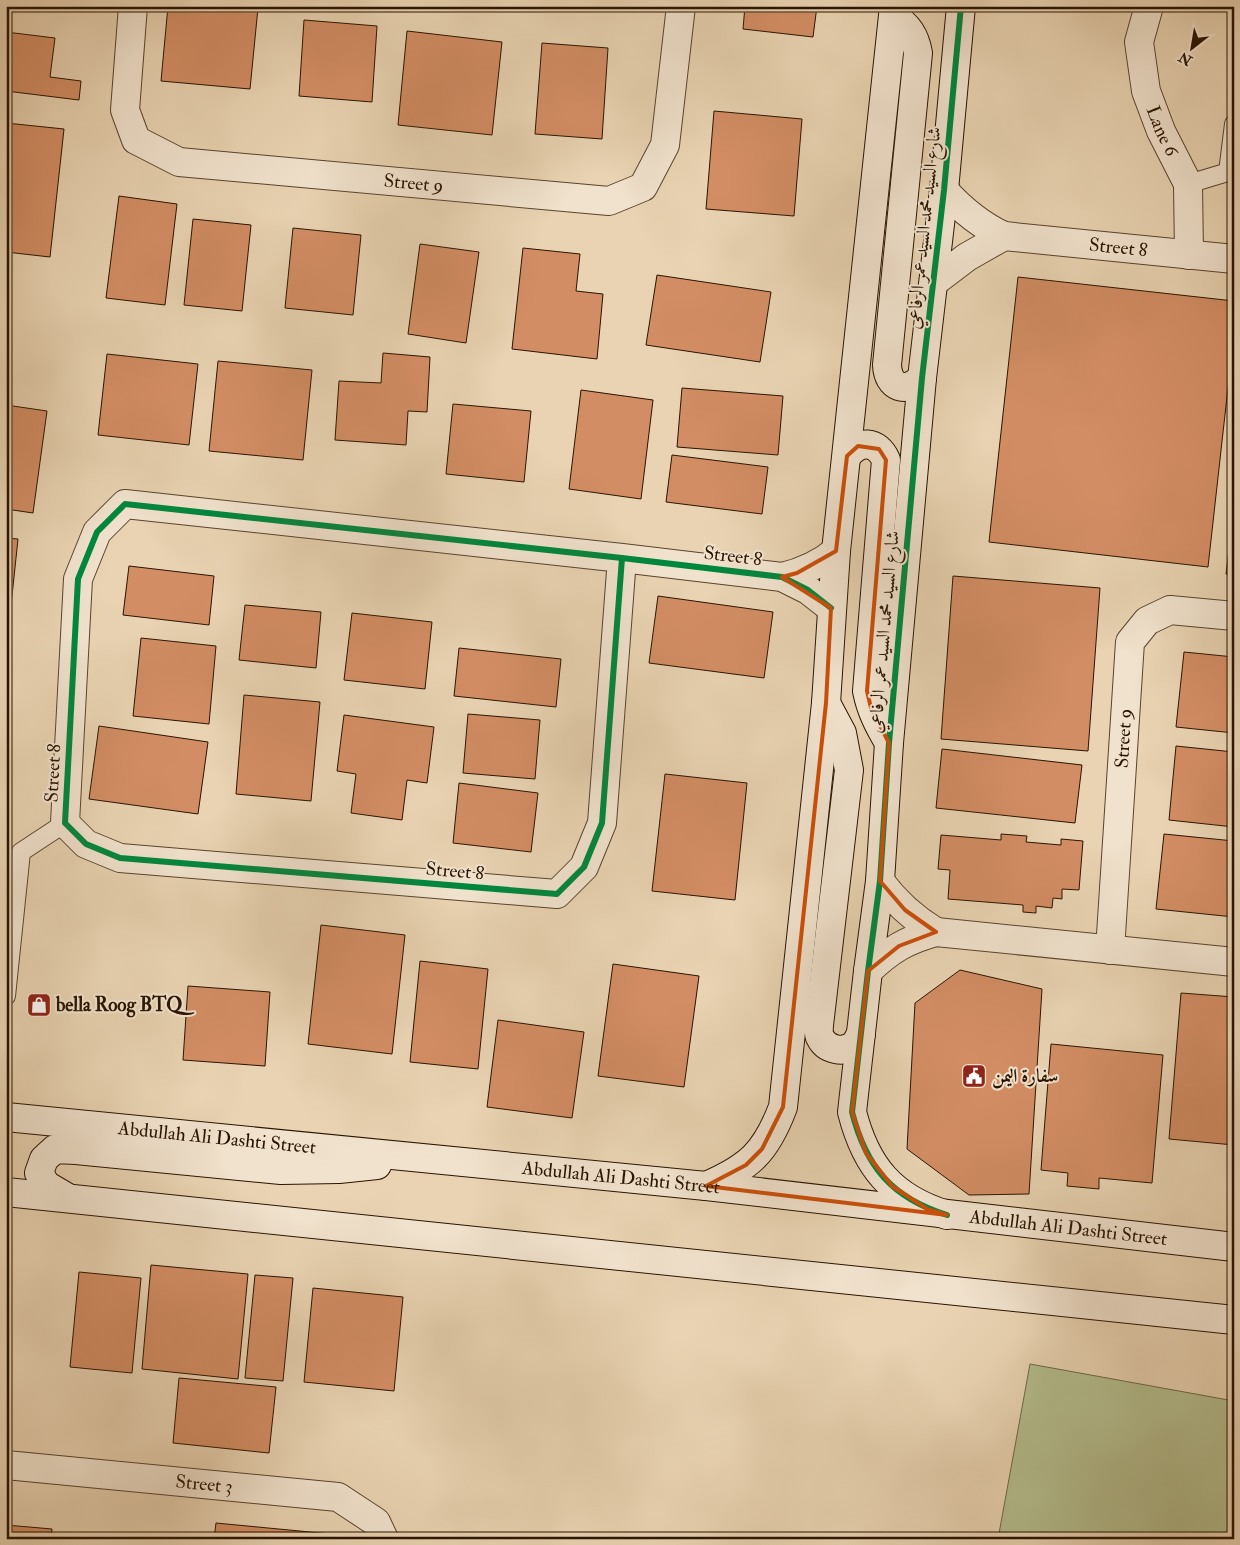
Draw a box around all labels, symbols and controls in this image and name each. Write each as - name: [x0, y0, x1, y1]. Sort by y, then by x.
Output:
- north arrow: [1168, 22, 1218, 72]
- text: N: [1175, 48, 1196, 70]
- street label: Lane 6: [1141, 102, 1185, 162]
- street label: شارع السيد محمد السيد عمر الرفاعي: [901, 126, 950, 331]
- street label: Street 9: [383, 169, 444, 198]
- street label: Street 8: [1088, 233, 1149, 262]
- street label: شارع السيد محمد السيد عمر الرفاعي: [863, 530, 908, 735]
- street label: Street 8: [702, 541, 764, 571]
- street label: Street 9: [1110, 708, 1138, 769]
- street label: Street 8: [39, 743, 67, 803]
- street label: Street 8: [425, 856, 485, 886]
- shop icon: bella Roog BTQ: [26, 992, 52, 1018]
- place label: bella Roog BTQ: [55, 993, 195, 1018]
- public building icon: سفارة اليمن: [961, 1063, 987, 1089]
- place label: سفارة اليمن: [992, 1064, 1058, 1089]
- street label: Abdullah Ali Dashti Street: [116, 1116, 317, 1159]
- street label: Abdullah Ali Dashti Street: [520, 1156, 721, 1200]
- street label: Abdullah Ali Dashti Street: [967, 1204, 1168, 1251]
- street label: Street 3: [174, 1469, 234, 1499]

